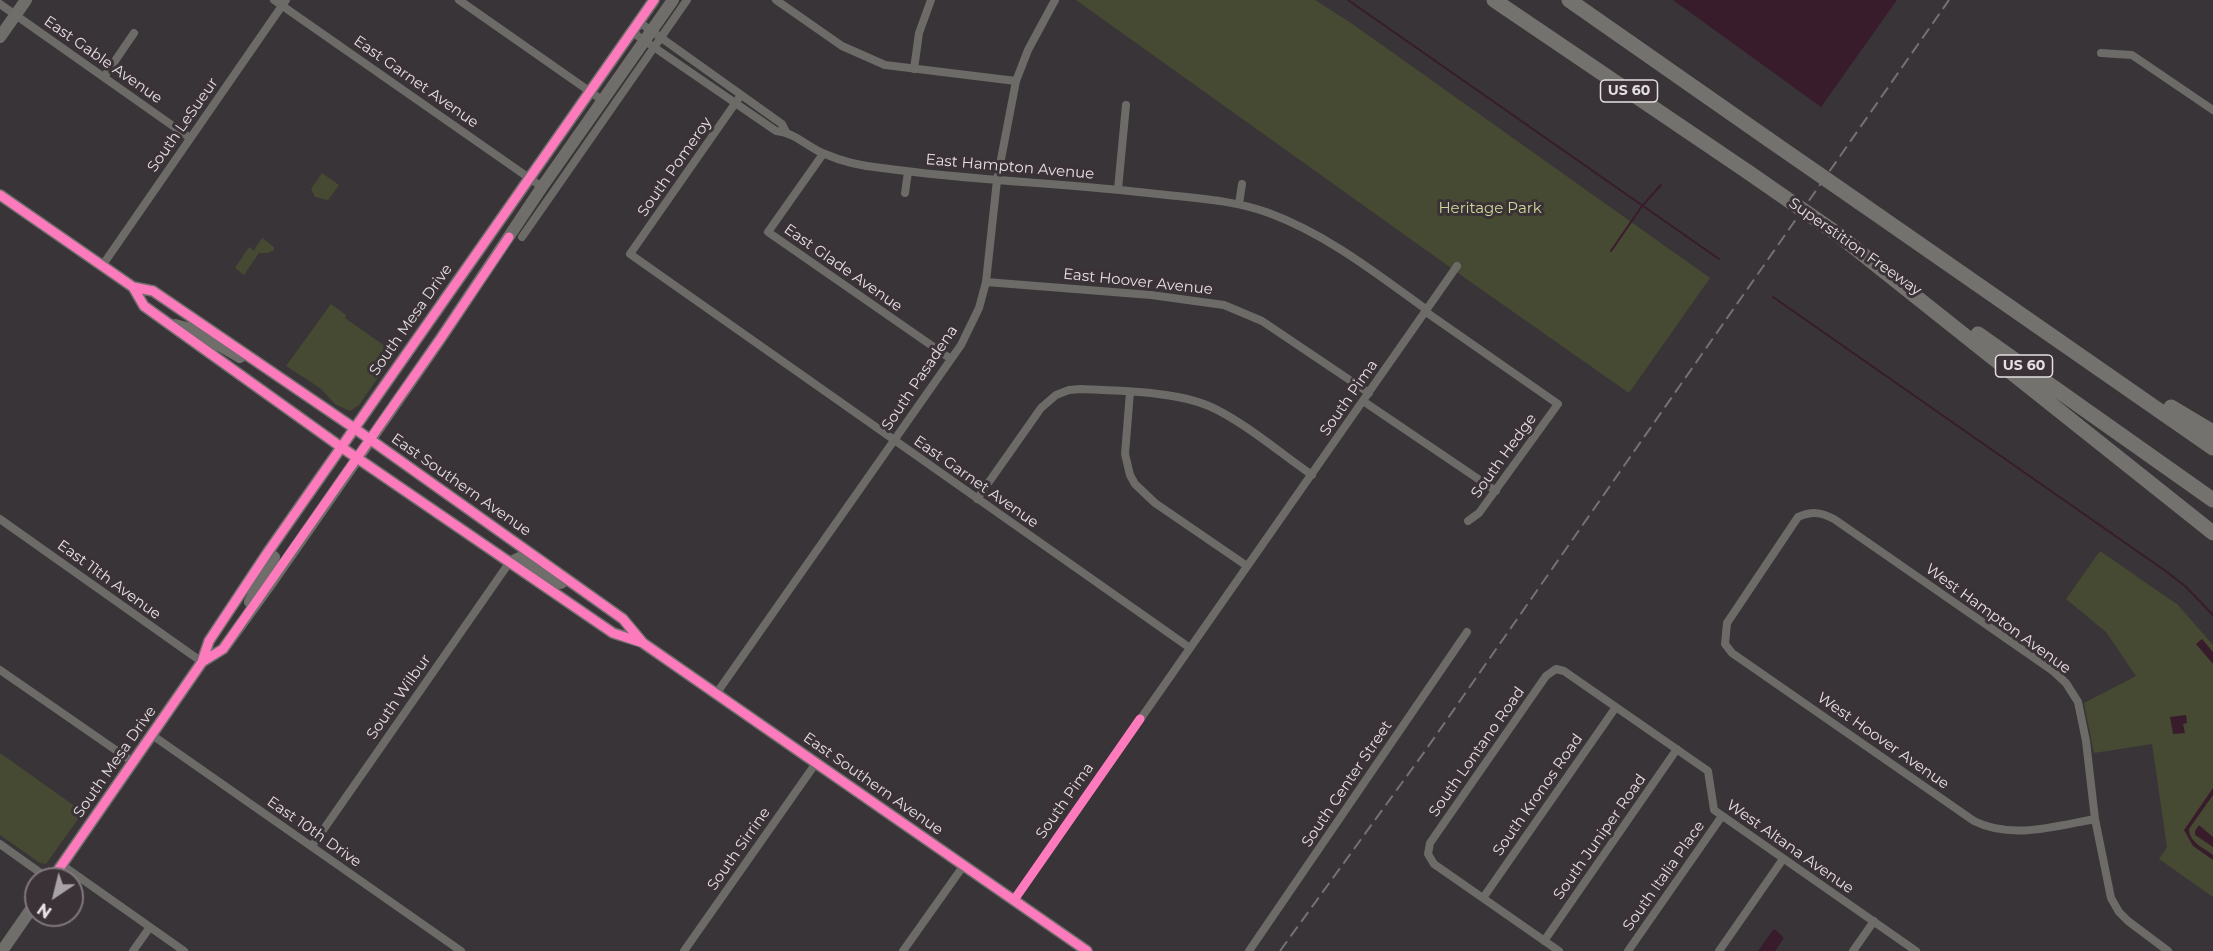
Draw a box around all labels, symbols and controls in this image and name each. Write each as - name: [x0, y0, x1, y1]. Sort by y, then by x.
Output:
- street label: East Gable Avenue: [40, 12, 166, 108]
- street label: East Garnet Avenue: [350, 32, 482, 132]
- street label: South LeSueur: [144, 74, 222, 176]
- road number: US 60: [1600, 80, 1658, 102]
- street label: South Pomeroy: [634, 114, 716, 220]
- street label: East Hampton Avenue: [925, 151, 1095, 183]
- street label: Superstition Freeway: [1785, 194, 1925, 300]
- park label: Heritage Park: [1438, 200, 1542, 218]
- street label: East Glade Avenue: [780, 220, 906, 316]
- street label: South Mesa Drive: [366, 261, 456, 379]
- street label: East Hoover Avenue: [1062, 265, 1214, 299]
- street label: South Pasadena: [878, 322, 962, 434]
- road number: US 60: [1996, 355, 2052, 377]
- street label: South Pima: [1316, 357, 1382, 439]
- street label: South Hedge: [1467, 410, 1541, 502]
- street label: East Southern Avenue: [388, 430, 534, 540]
- street label: East Garnet Avenue: [910, 432, 1042, 532]
- street label: East 11th Avenue: [54, 536, 164, 624]
- street label: West Hampton Avenue: [1922, 560, 2074, 678]
- street label: South Wilbur: [363, 651, 435, 743]
- street label: South Lontano Road: [1425, 684, 1529, 820]
- street label: West Hoover Avenue: [1814, 689, 1952, 793]
- street label: South Mesa Drive: [70, 703, 160, 821]
- street label: South Center Street: [1298, 717, 1396, 851]
- street label: East Southern Avenue: [800, 729, 946, 839]
- street label: South Kronos Road: [1489, 731, 1587, 859]
- street label: South Pima: [1032, 760, 1098, 842]
- street label: South Juniper Road: [1550, 771, 1650, 903]
- street label: East 10th Drive: [263, 793, 365, 871]
- street label: West Altana Avenue: [1723, 796, 1857, 898]
- street label: South Sirrine: [704, 804, 774, 894]
- street label: South Italia Place: [1619, 818, 1709, 934]
- north arrow: [24, 867, 84, 927]
- text: N: [34, 899, 55, 922]

